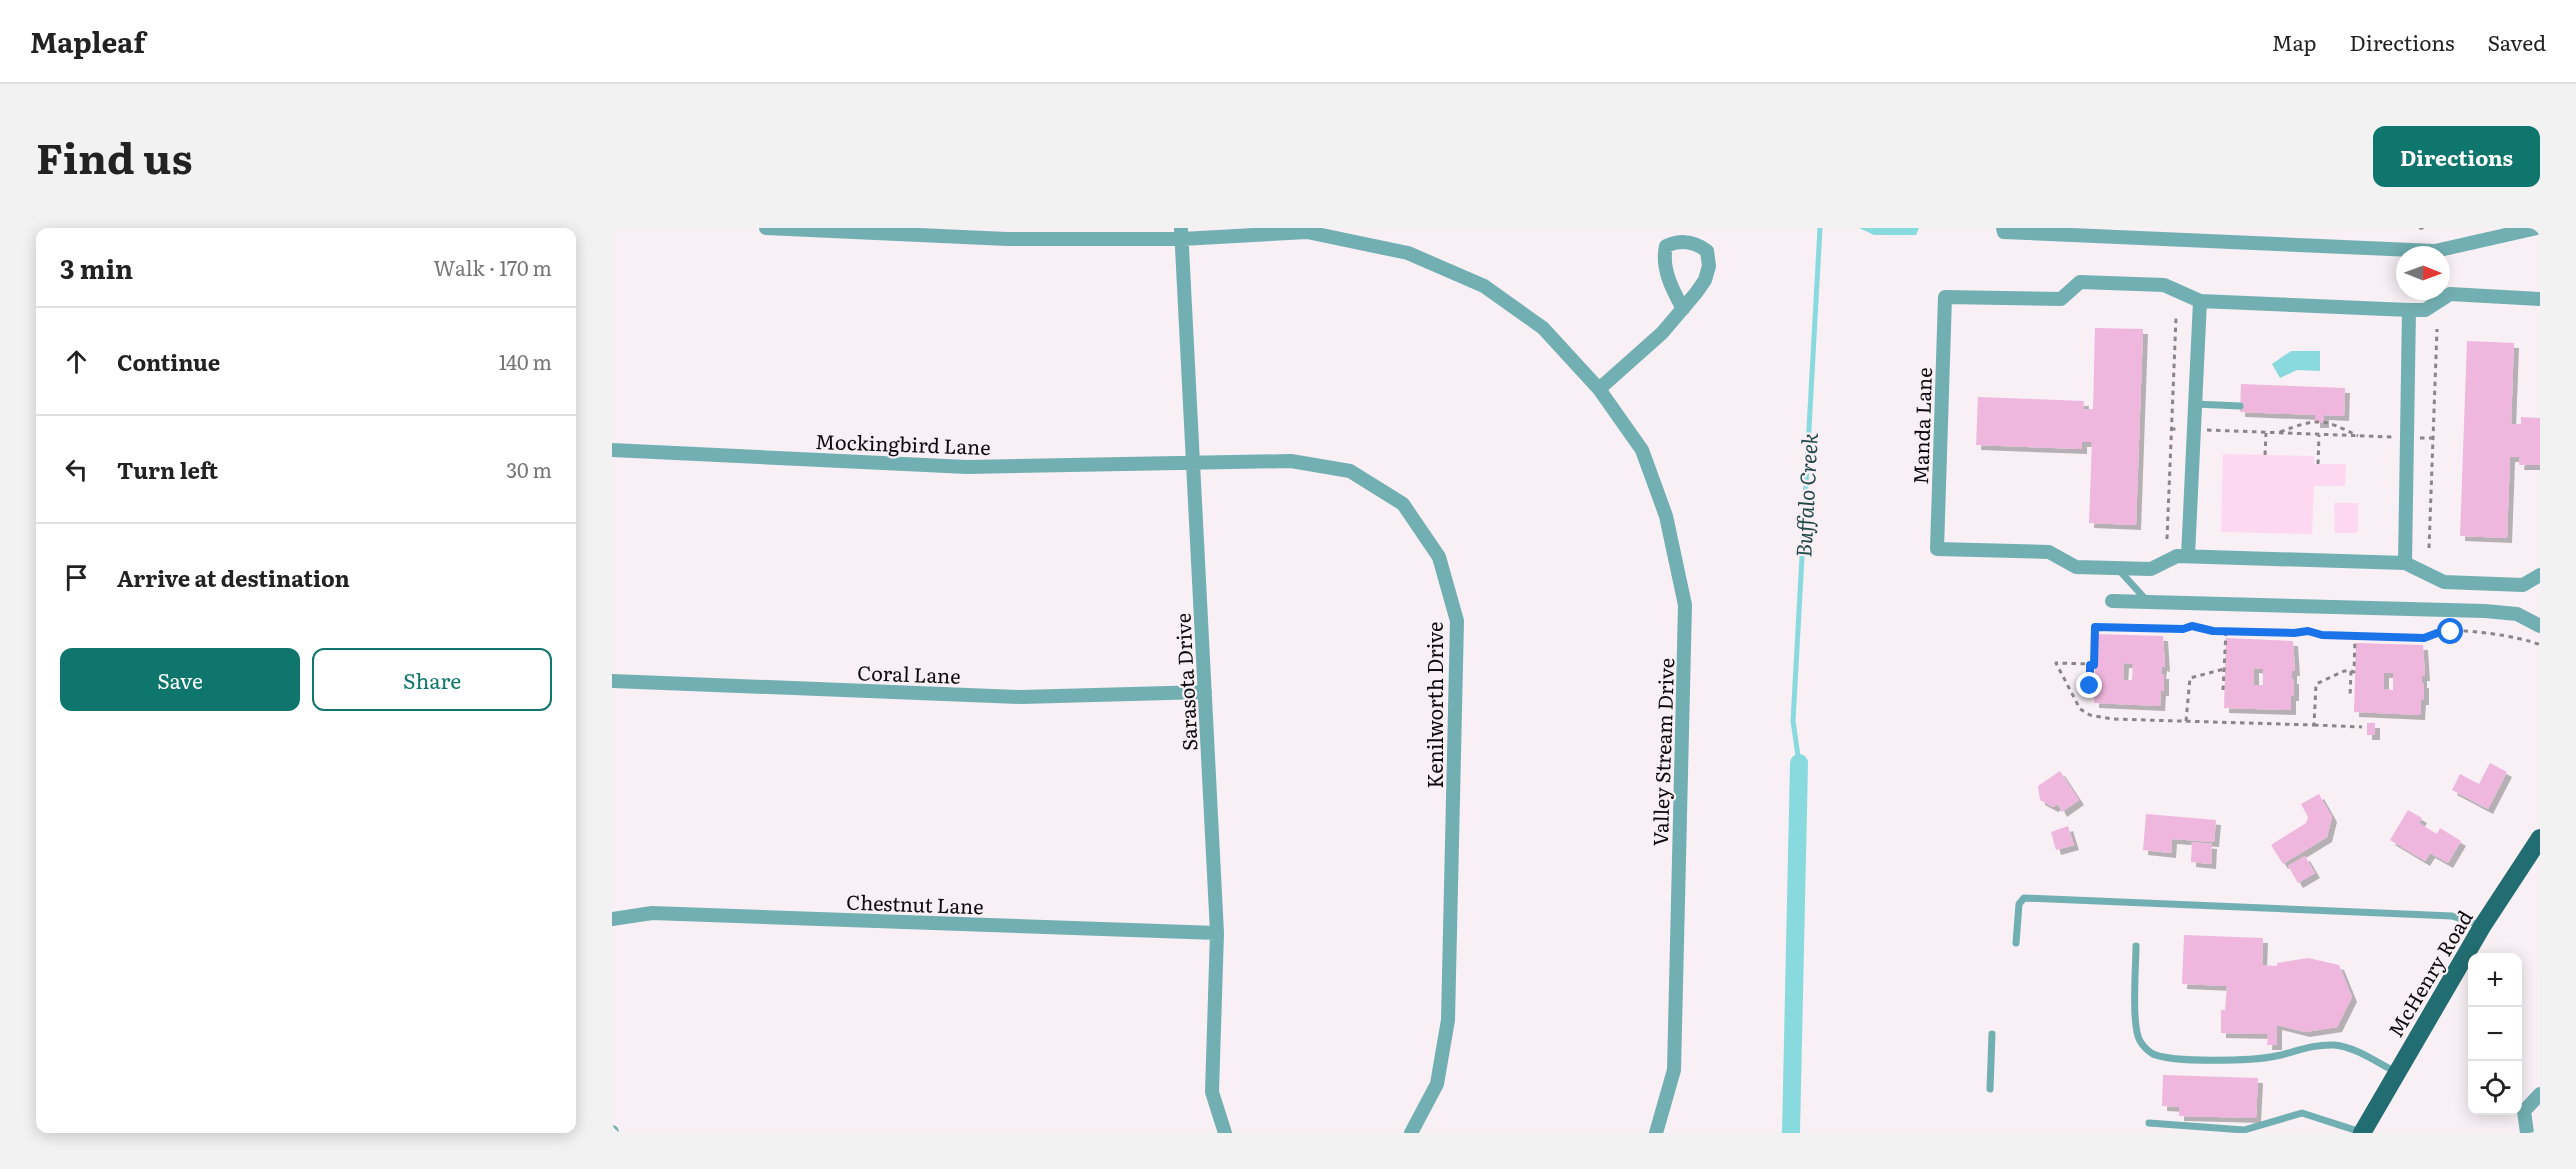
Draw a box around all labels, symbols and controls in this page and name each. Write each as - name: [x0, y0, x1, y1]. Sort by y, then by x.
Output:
- text: Mapleaf: [30, 20, 145, 62]
- text: Map: [2272, 26, 2317, 57]
- text: Directions: [2350, 26, 2455, 57]
- text: Saved: [2488, 26, 2546, 57]
- text: Find us: [36, 125, 193, 187]
- button: Directions: [2373, 126, 2540, 187]
- north arrow: [2396, 246, 2450, 300]
- text: 3 min: [60, 248, 133, 287]
- text: Walk · 170 m: [434, 252, 552, 282]
- icon: ahead: [60, 345, 93, 378]
- text: Continue: [117, 345, 220, 378]
- text: 140 m: [499, 346, 552, 376]
- street label: Manda Lane: [1904, 367, 1938, 485]
- street label: Mockingbird Lane: [815, 425, 991, 461]
- water label: Buffalo Creek: [1786, 432, 1824, 558]
- icon: left: [60, 453, 93, 486]
- text: Turn left: [117, 453, 218, 486]
- text: 30 m: [506, 454, 552, 484]
- icon: arrive: [60, 561, 93, 594]
- text: Arrive at destination: [117, 561, 350, 594]
- street label: Sarasota Drive: [1166, 612, 1204, 752]
- route start: [2437, 618, 2463, 644]
- street label: Kenilworth Drive: [1419, 622, 1449, 788]
- button: Save: [60, 648, 300, 711]
- button: Share: [312, 648, 552, 711]
- street label: Coral Lane: [857, 656, 961, 690]
- street label: Valley Stream Drive: [1644, 657, 1680, 847]
- route end: [2076, 672, 2102, 698]
- street label: Chestnut Lane: [846, 886, 984, 920]
- street label: McHenry Road: [2379, 904, 2479, 1042]
- map controls: [2468, 953, 2522, 1115]
- button: +: [2468, 953, 2522, 1007]
- button: −: [2468, 1007, 2522, 1061]
- button: locate: [2468, 1061, 2522, 1115]

